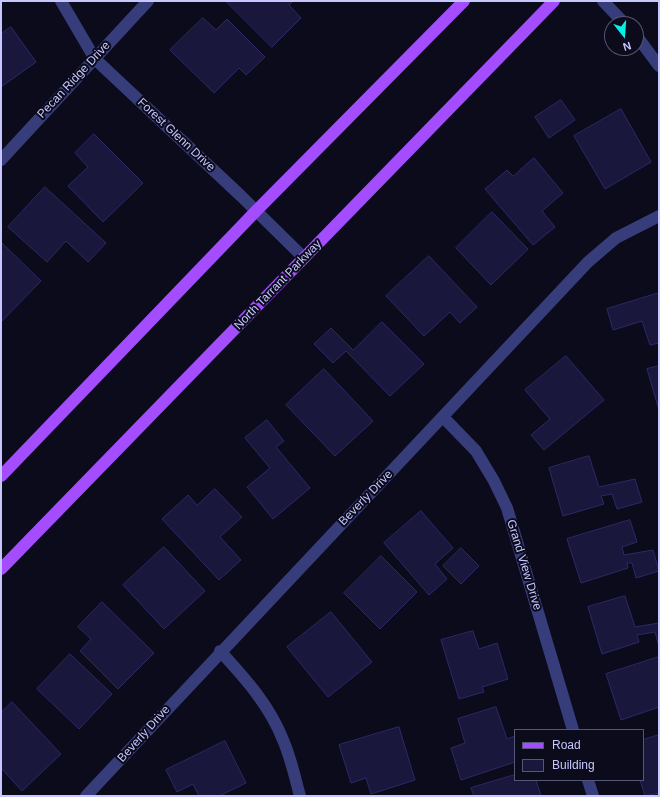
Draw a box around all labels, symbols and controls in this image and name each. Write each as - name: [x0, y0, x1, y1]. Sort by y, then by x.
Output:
- north arrow: [604, 16, 644, 56]
- street label: Pecan Ridge Drive: [35, 39, 113, 121]
- text: N: [622, 40, 633, 53]
- street label: Forest Glenn Drive: [134, 95, 218, 175]
- street label: North Tarrant Parkway: [231, 237, 325, 333]
- street label: Beverly Drive: [336, 467, 396, 529]
- street label: Grand View Drive: [503, 518, 545, 612]
- street label: Beverly Drive: [115, 703, 173, 765]
- legend: [514, 729, 644, 781]
- text: Road: [552, 738, 581, 752]
- text: Building: [552, 758, 595, 772]

